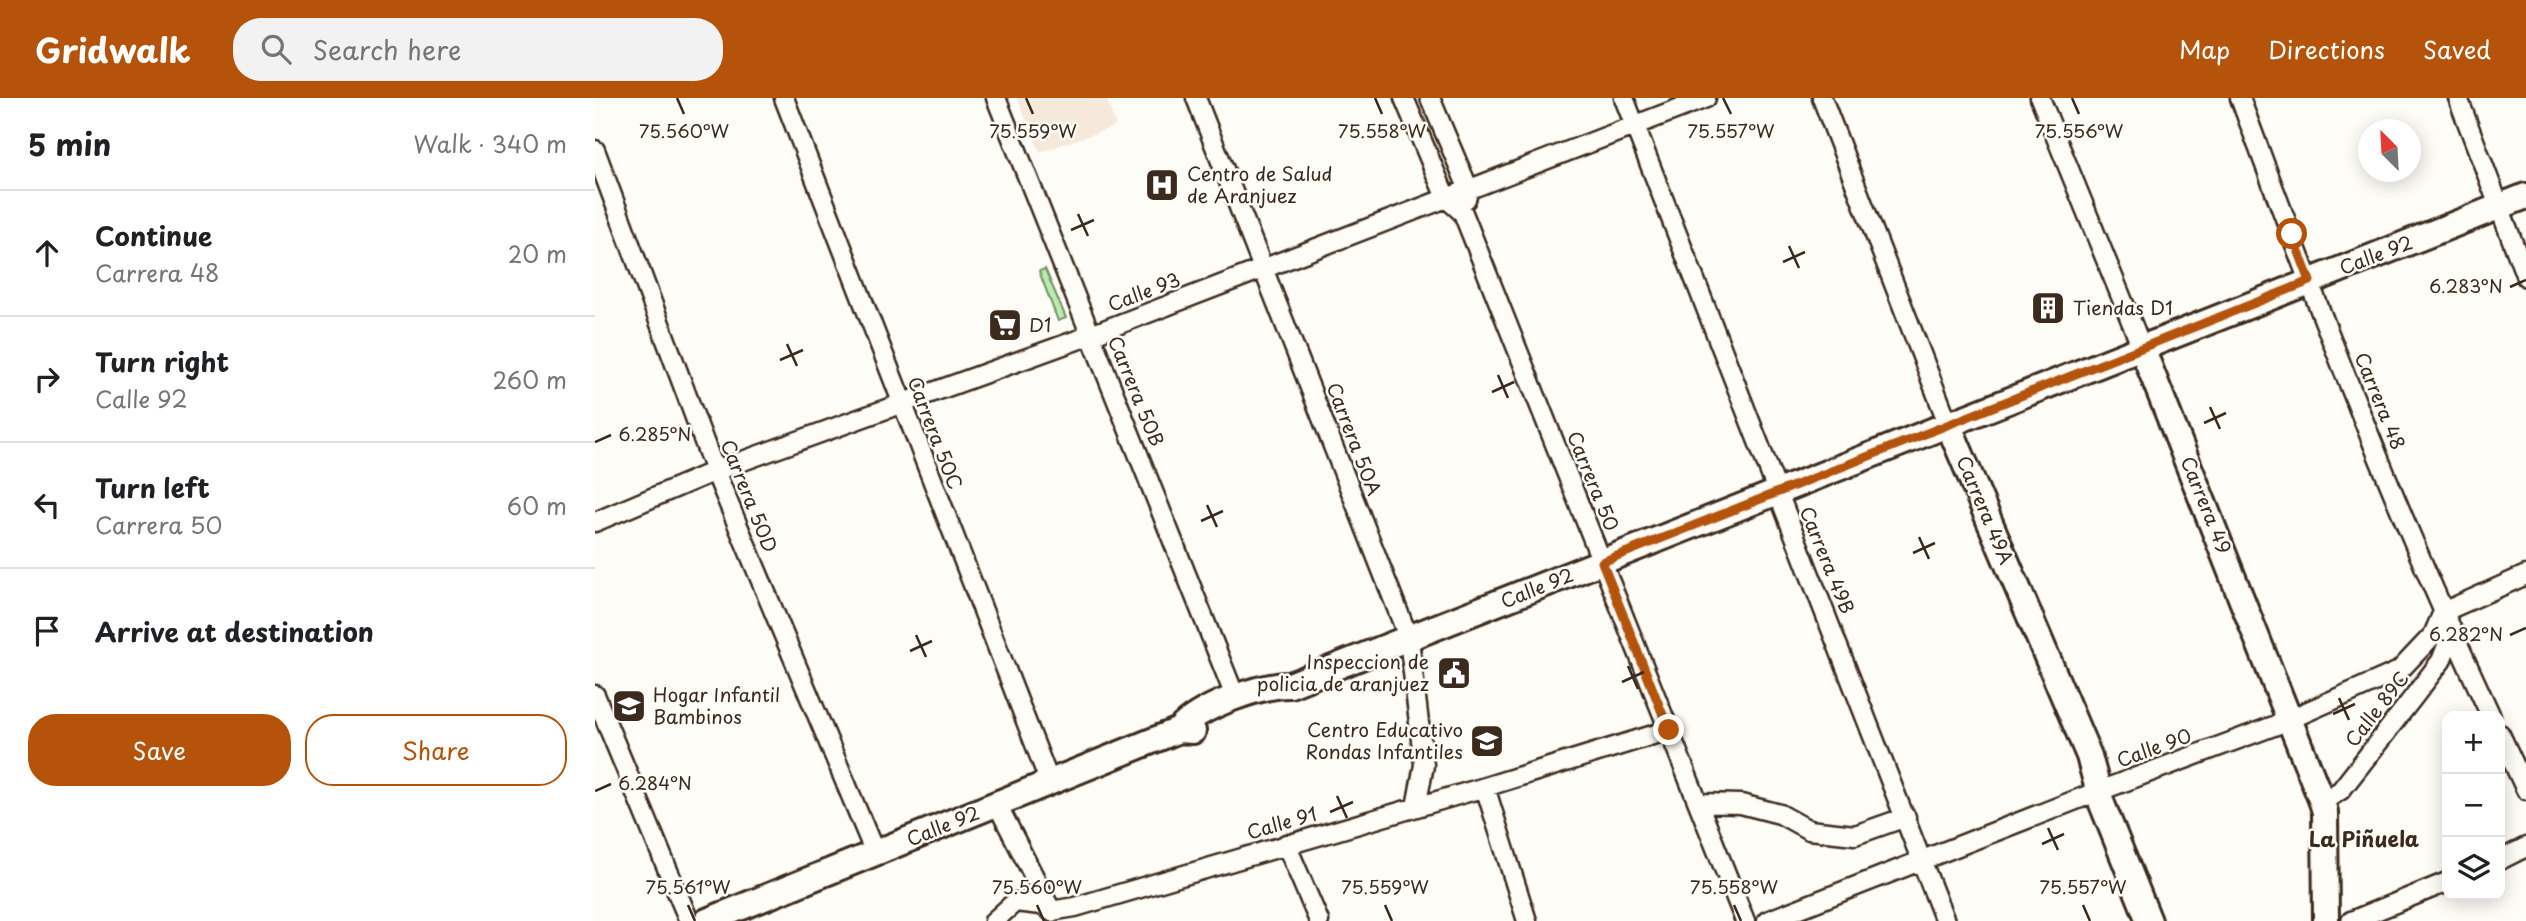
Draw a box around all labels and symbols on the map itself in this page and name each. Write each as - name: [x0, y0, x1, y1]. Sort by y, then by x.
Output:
- text: 75.560°W: [639, 117, 730, 144]
- text: 75.559°W: [989, 117, 1077, 144]
- text: 75.558°W: [1338, 117, 1426, 144]
- text: 75.557°W: [1687, 117, 1775, 144]
- text: 75.556°W: [2035, 117, 2124, 144]
- north arrow: [2358, 119, 2421, 182]
- place label: Centro de Salud de Aranjuez: [1187, 159, 1332, 209]
- hospital icon: Centro de Salud de Aranjuez: [1143, 166, 1181, 204]
- route start: [2276, 218, 2307, 249]
- street label: Calle 92: [2335, 227, 2416, 281]
- street label: Calle 93: [1103, 264, 1184, 318]
- text: 6.283°N: [2429, 272, 2503, 299]
- building icon: Tiendas D1: [2029, 289, 2067, 327]
- place label: Tiendas D1: [2073, 293, 2173, 321]
- supermarket icon: D1: [986, 306, 1024, 344]
- place label: D1: [1029, 310, 1051, 338]
- street label: Carrera 50B: [1102, 331, 1172, 450]
- street label: Carrera 48: [2349, 348, 2413, 454]
- street label: Carrera 50C: [902, 372, 970, 493]
- street label: Carrera 50A: [1321, 378, 1389, 499]
- text: 6.285°N: [619, 420, 691, 447]
- street label: Carrera 50: [1561, 427, 1627, 535]
- street label: Carrera 50D: [715, 435, 785, 556]
- street label: Carrera 49A: [1950, 451, 2021, 568]
- street label: Carrera 49: [2175, 452, 2239, 557]
- street label: Carrera 49B: [1794, 502, 1862, 618]
- street label: Calle 92: [1496, 560, 1577, 614]
- text: 6.282°N: [2429, 620, 2503, 647]
- place label: Inspeccion de policia de aranjuez: [1257, 647, 1429, 697]
- public building icon: Inspeccion de policia de aranjuez: [1435, 654, 1473, 692]
- street label: Calle 89C: [2338, 665, 2415, 752]
- place label: Hogar Infantil Bambinos: [653, 680, 780, 730]
- school or university icon: Hogar Infantil Bambinos: [610, 687, 648, 725]
- route end: [1653, 714, 1684, 745]
- place label: Centro Educativo Rondas Infantiles: [1306, 715, 1463, 765]
- street label: Calle 90: [2112, 721, 2195, 774]
- school or university icon: Centro Educativo Rondas Infantiles: [1468, 722, 1506, 760]
- text: 6.284°N: [618, 769, 692, 796]
- street label: Calle 92: [902, 798, 983, 852]
- street label: Calle 91: [1243, 799, 1320, 845]
- district label: La Piñuela: [2309, 822, 2419, 854]
- text: 75.561°W: [646, 873, 731, 900]
- text: 75.560°W: [992, 873, 1083, 900]
- text: 75.559°W: [1341, 873, 1429, 900]
- text: 75.558°W: [1690, 873, 1778, 900]
- text: 75.557°W: [2039, 873, 2127, 900]

